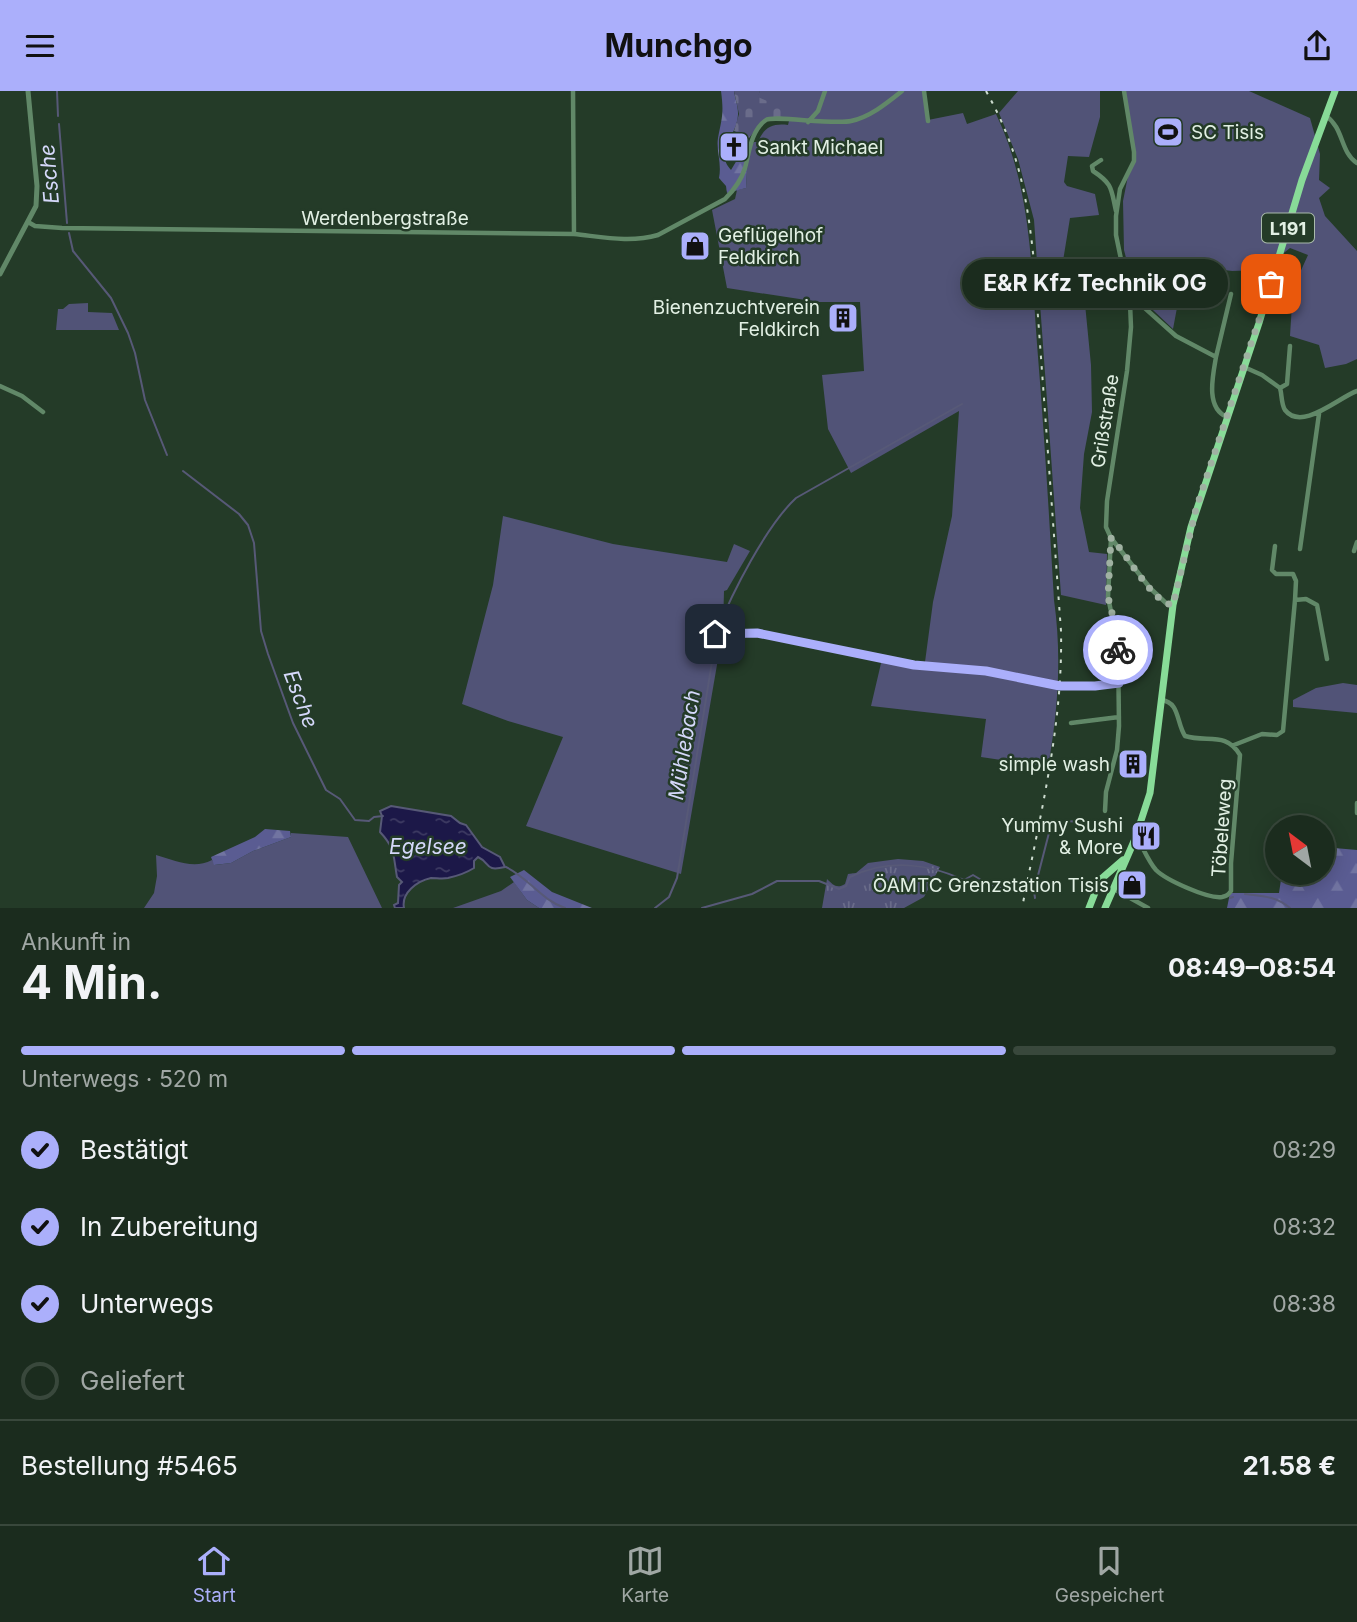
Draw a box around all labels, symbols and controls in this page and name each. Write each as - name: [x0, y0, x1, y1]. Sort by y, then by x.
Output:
- text: Munchgo: [604, 26, 753, 65]
- icon: menu: [21, 27, 59, 65]
- icon: share: [1298, 27, 1336, 65]
- sports icon: SC Tisis: [1151, 115, 1185, 149]
- place label: SC Tisis: [1191, 121, 1264, 144]
- church icon: Sankt Michael: [717, 130, 751, 164]
- place label: Sankt Michael: [757, 136, 883, 159]
- water label: Esche: [34, 143, 64, 205]
- street label: Werdenbergstraße: [301, 207, 469, 230]
- road number: L191: [1262, 213, 1314, 243]
- place label: Geflügelhof Feldkirch: [718, 224, 823, 269]
- shop icon: Geflügelhof Feldkirch: [678, 229, 712, 263]
- pin: [1241, 254, 1301, 314]
- callout: E&R Kfz Technik OG: [963, 259, 1229, 309]
- icon: bag: [1252, 265, 1290, 303]
- text: E&R Kfz Technik OG: [983, 269, 1207, 297]
- place label: Bienenzuchtverein Feldkirch: [653, 296, 820, 341]
- building icon: Bienenzuchtverein Feldkirch: [826, 301, 860, 335]
- street label: Grißstraße: [1086, 372, 1124, 470]
- pin: [685, 604, 745, 664]
- icon: home: [696, 615, 734, 653]
- courier: [1083, 615, 1153, 685]
- icon: bike: [1099, 631, 1137, 669]
- water label: Esche: [279, 666, 323, 732]
- water label: Mühlebach: [663, 688, 705, 802]
- building icon: simple wash: [1116, 747, 1150, 781]
- place label: simple wash: [999, 753, 1110, 776]
- street label: Töbeleweg: [1207, 778, 1237, 878]
- place label: Yummy Sushi & More: [1001, 814, 1123, 859]
- north arrow: [1265, 815, 1335, 885]
- map controls: [1265, 815, 1335, 885]
- restaurant icon: Yummy Sushi & More: [1129, 819, 1163, 853]
- water label: Egelsee: [389, 834, 467, 859]
- shop icon: ÖAMTC Grenzstation Tisis: [1115, 868, 1149, 902]
- place label: ÖAMTC Grenzstation Tisis: [873, 874, 1109, 897]
- text: Ankunft in: [21, 928, 131, 956]
- text: 08:49–08:54: [1168, 952, 1336, 983]
- text: 4 Min.: [21, 954, 162, 1010]
- text: Unterwegs · 520 m: [21, 1065, 228, 1093]
- icon: check: [21, 1131, 59, 1169]
- text: Bestätigt: [80, 1134, 188, 1165]
- text: 08:29: [1272, 1136, 1336, 1164]
- icon: check: [21, 1208, 59, 1246]
- text: In Zubereitung: [80, 1211, 258, 1242]
- text: 08:32: [1272, 1213, 1336, 1241]
- icon: check: [21, 1285, 59, 1323]
- text: Unterwegs: [80, 1288, 214, 1319]
- text: 08:38: [1272, 1290, 1336, 1318]
- text: Geliefert: [80, 1365, 185, 1396]
- text: Bestellung #5465: [21, 1450, 238, 1481]
- text: 21.58 €: [1242, 1450, 1336, 1481]
- tab: Start: [193, 1542, 236, 1607]
- tab: Karte: [621, 1542, 669, 1607]
- tab: Gespeichert: [1055, 1542, 1164, 1607]

